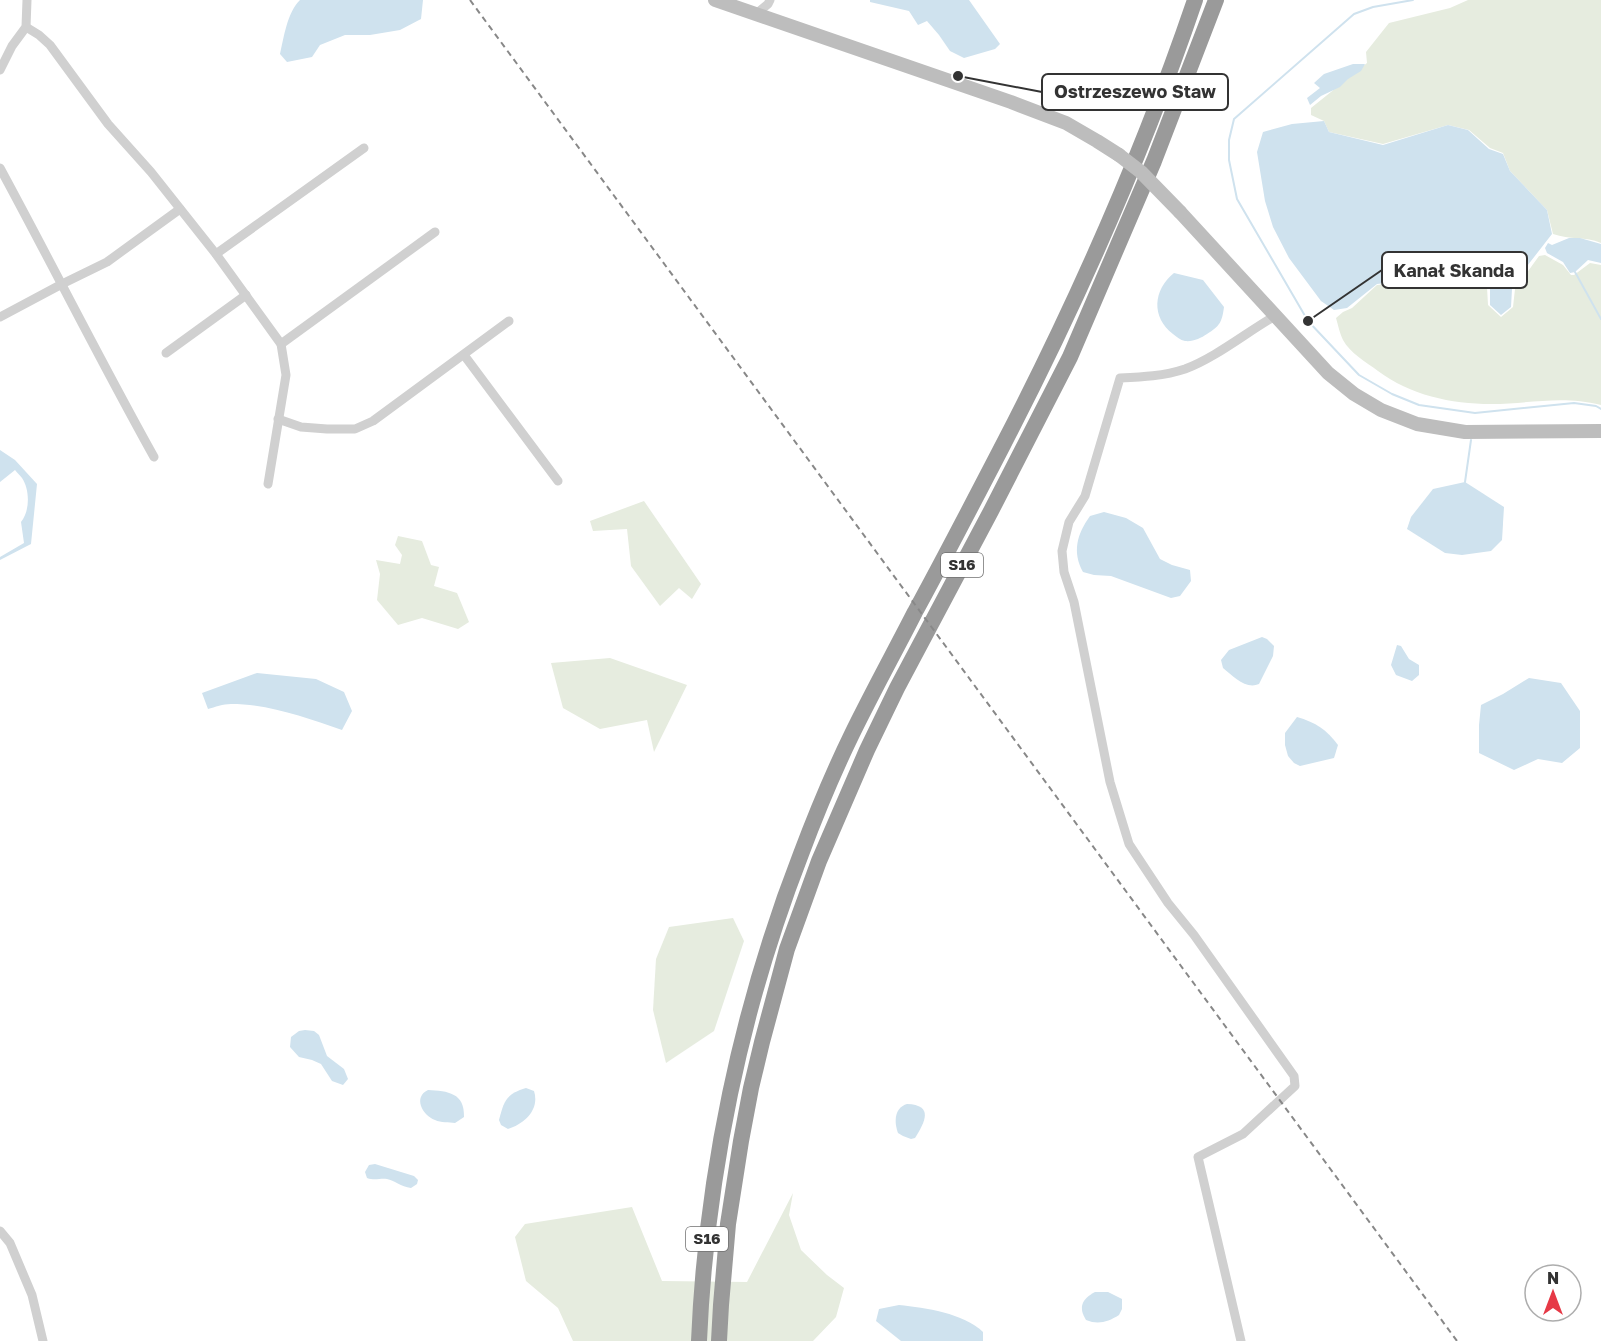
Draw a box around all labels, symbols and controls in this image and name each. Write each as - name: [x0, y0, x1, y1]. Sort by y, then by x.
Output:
- callout: Ostrzeszewo Staw: [1042, 74, 1228, 110]
- text: Ostrzeszewo Staw: [1054, 80, 1216, 102]
- callout: Kanał Skanda: [1382, 252, 1527, 288]
- text: Kanał Skanda: [1393, 259, 1515, 281]
- road number: S16: [941, 553, 983, 577]
- road number: S16: [686, 1227, 728, 1251]
- north arrow: [1523, 1263, 1583, 1323]
- text: N: [1547, 1268, 1559, 1288]

